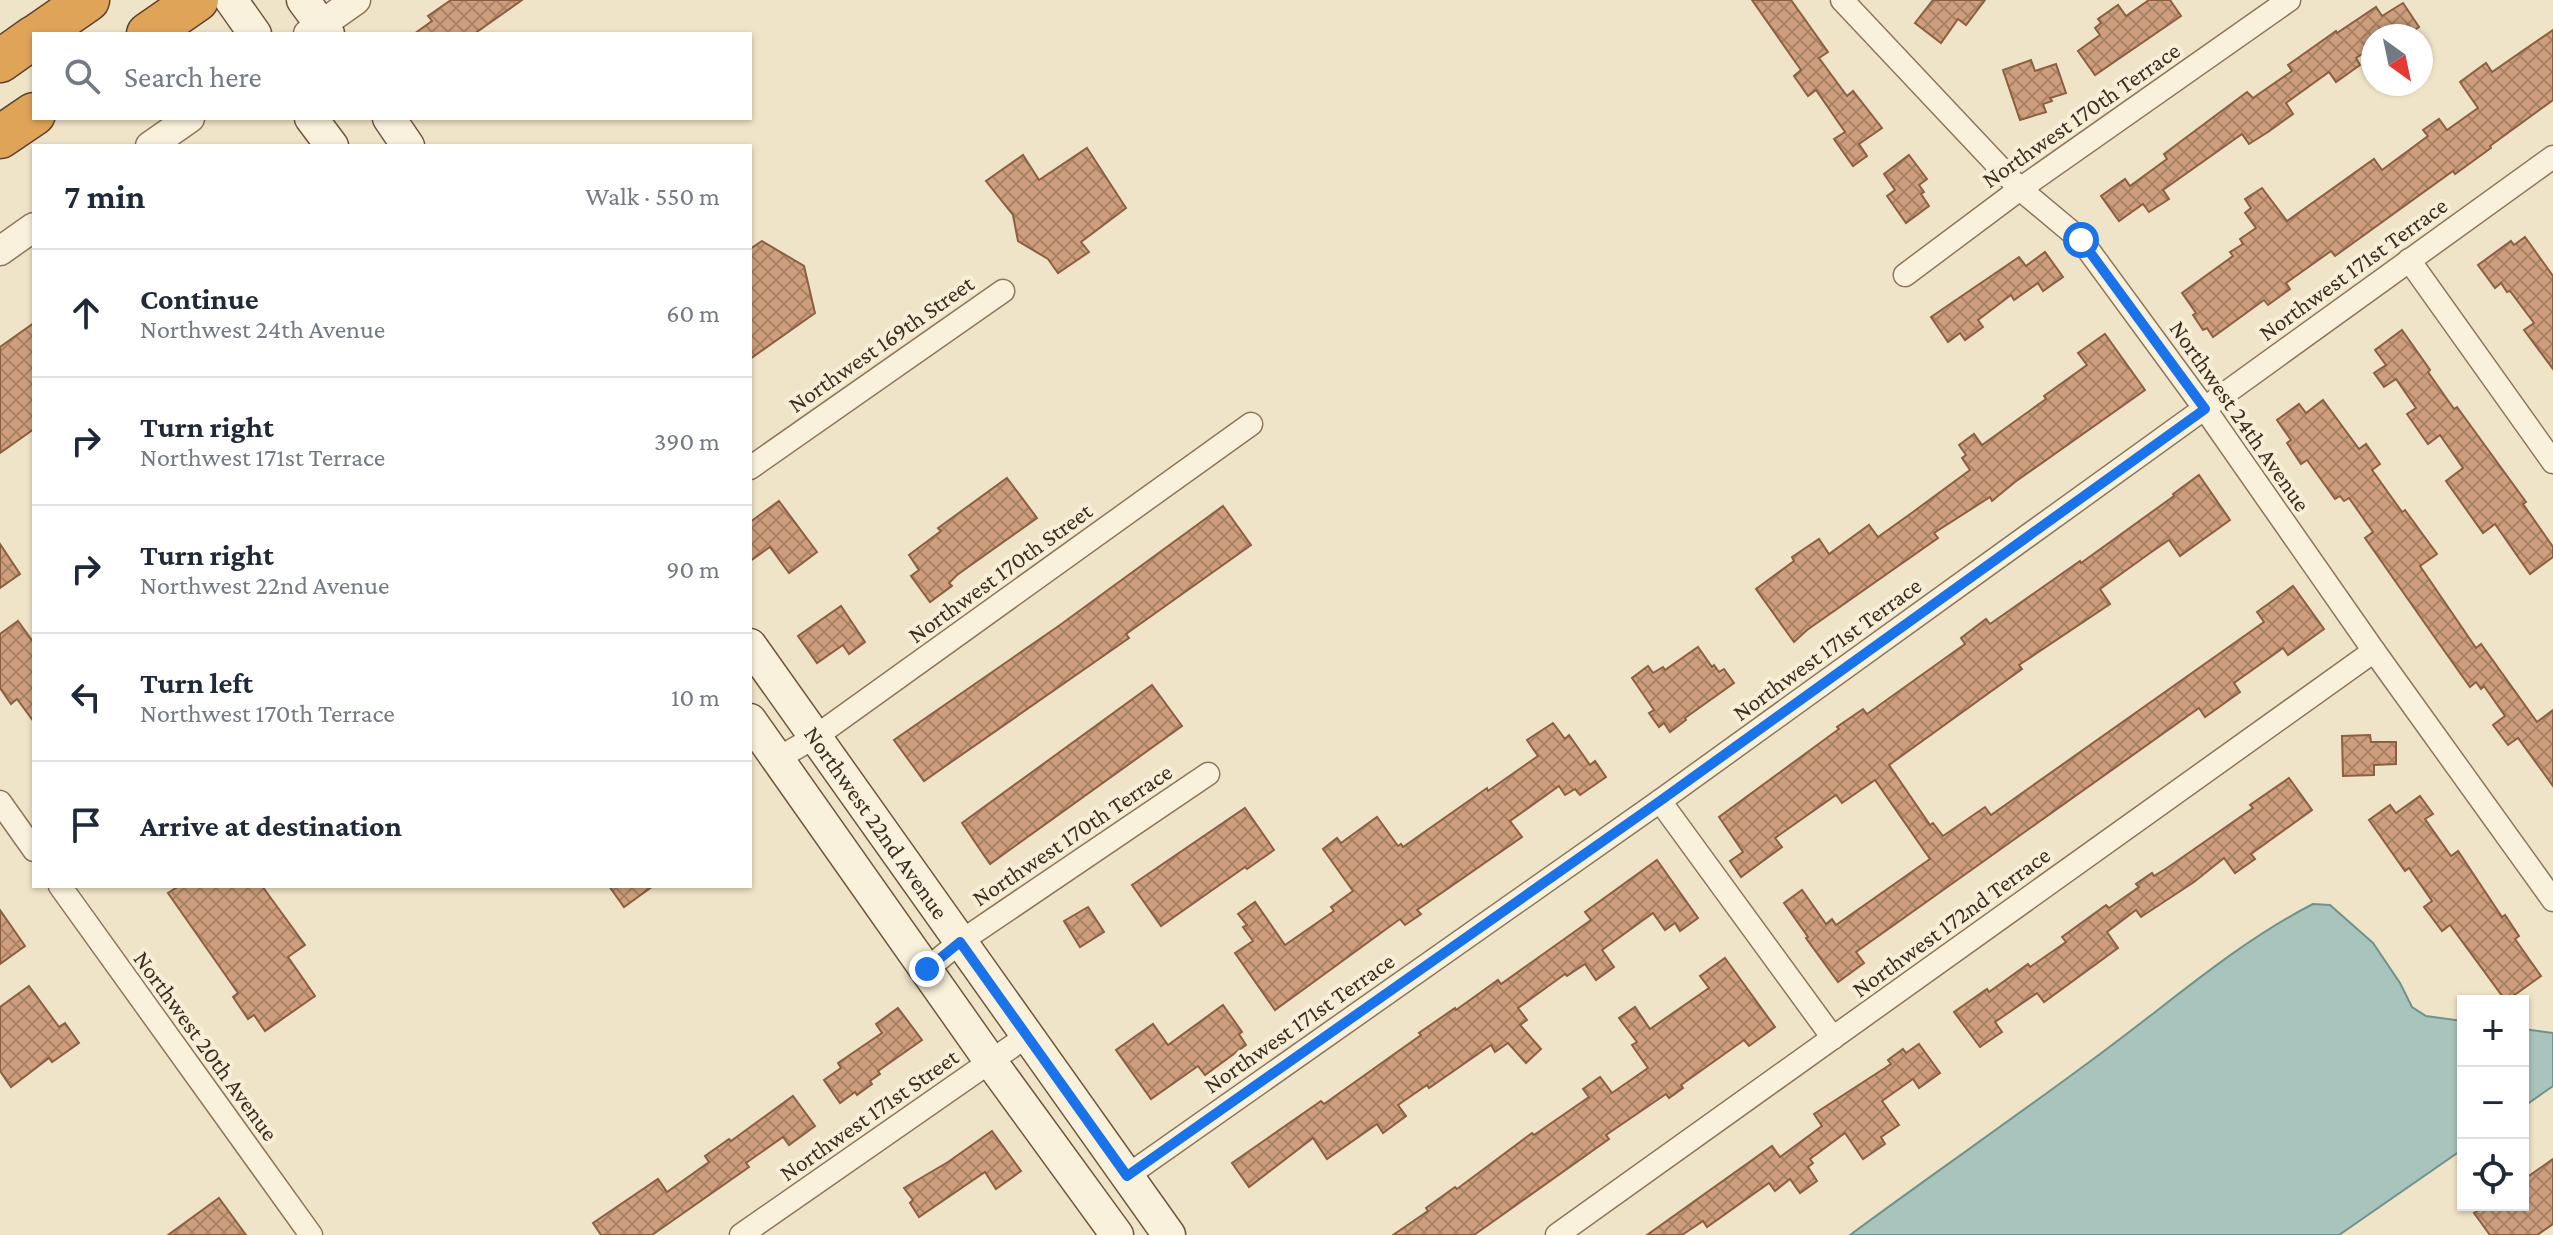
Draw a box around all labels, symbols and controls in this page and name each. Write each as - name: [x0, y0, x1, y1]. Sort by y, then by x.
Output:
- north arrow: [2361, 24, 2433, 96]
- search box: [32, 32, 752, 120]
- street label: Northwest 170th Terrace: [1977, 36, 2185, 193]
- icon: search: [60, 54, 104, 98]
- text: Search here: [124, 60, 262, 93]
- text: 7 min: [64, 178, 145, 215]
- text: Walk · 550 m: [585, 182, 720, 211]
- street label: Northwest 171st Terrace: [2253, 191, 2452, 346]
- route start: [2063, 222, 2099, 258]
- street label: Northwest 169th Street: [783, 269, 979, 418]
- text: Continue: [140, 282, 259, 315]
- icon: ahead: [64, 291, 108, 335]
- text: 60 m: [666, 299, 720, 328]
- text: Northwest 24th Avenue: [140, 315, 385, 344]
- street label: Northwest 24th Avenue: [2164, 315, 2316, 516]
- text: Turn right: [140, 410, 274, 443]
- icon: right: [64, 419, 108, 463]
- text: 390 m: [654, 427, 720, 456]
- text: Northwest 171st Terrace: [140, 443, 385, 472]
- street label: Northwest 170th Street: [903, 496, 1098, 648]
- text: Turn right: [140, 538, 274, 571]
- icon: right: [64, 547, 108, 591]
- text: 90 m: [666, 555, 720, 584]
- text: Northwest 22nd Avenue: [140, 571, 389, 600]
- street label: Northwest 171st Terrace: [1727, 571, 1926, 726]
- text: Turn left: [140, 666, 253, 699]
- icon: left: [64, 675, 108, 719]
- text: 10 m: [671, 683, 720, 712]
- text: Northwest 170th Terrace: [140, 699, 395, 728]
- street label: Northwest 22nd Avenue: [799, 721, 954, 924]
- street label: Northwest 170th Terrace: [967, 758, 1177, 912]
- icon: arrive: [64, 803, 108, 847]
- text: Arrive at destination: [140, 809, 402, 842]
- street label: Northwest 172nd Terrace: [1847, 841, 2055, 1002]
- street label: Northwest 20th Avenue: [129, 946, 284, 1146]
- street label: Northwest 171st Terrace: [1198, 947, 1399, 1099]
- route end: [909, 951, 945, 987]
- map controls: [2457, 995, 2529, 1211]
- button: +: [2457, 995, 2529, 1067]
- street label: Northwest 171st Street: [774, 1042, 964, 1186]
- button: −: [2457, 1067, 2529, 1139]
- button: locate: [2457, 1139, 2529, 1211]

